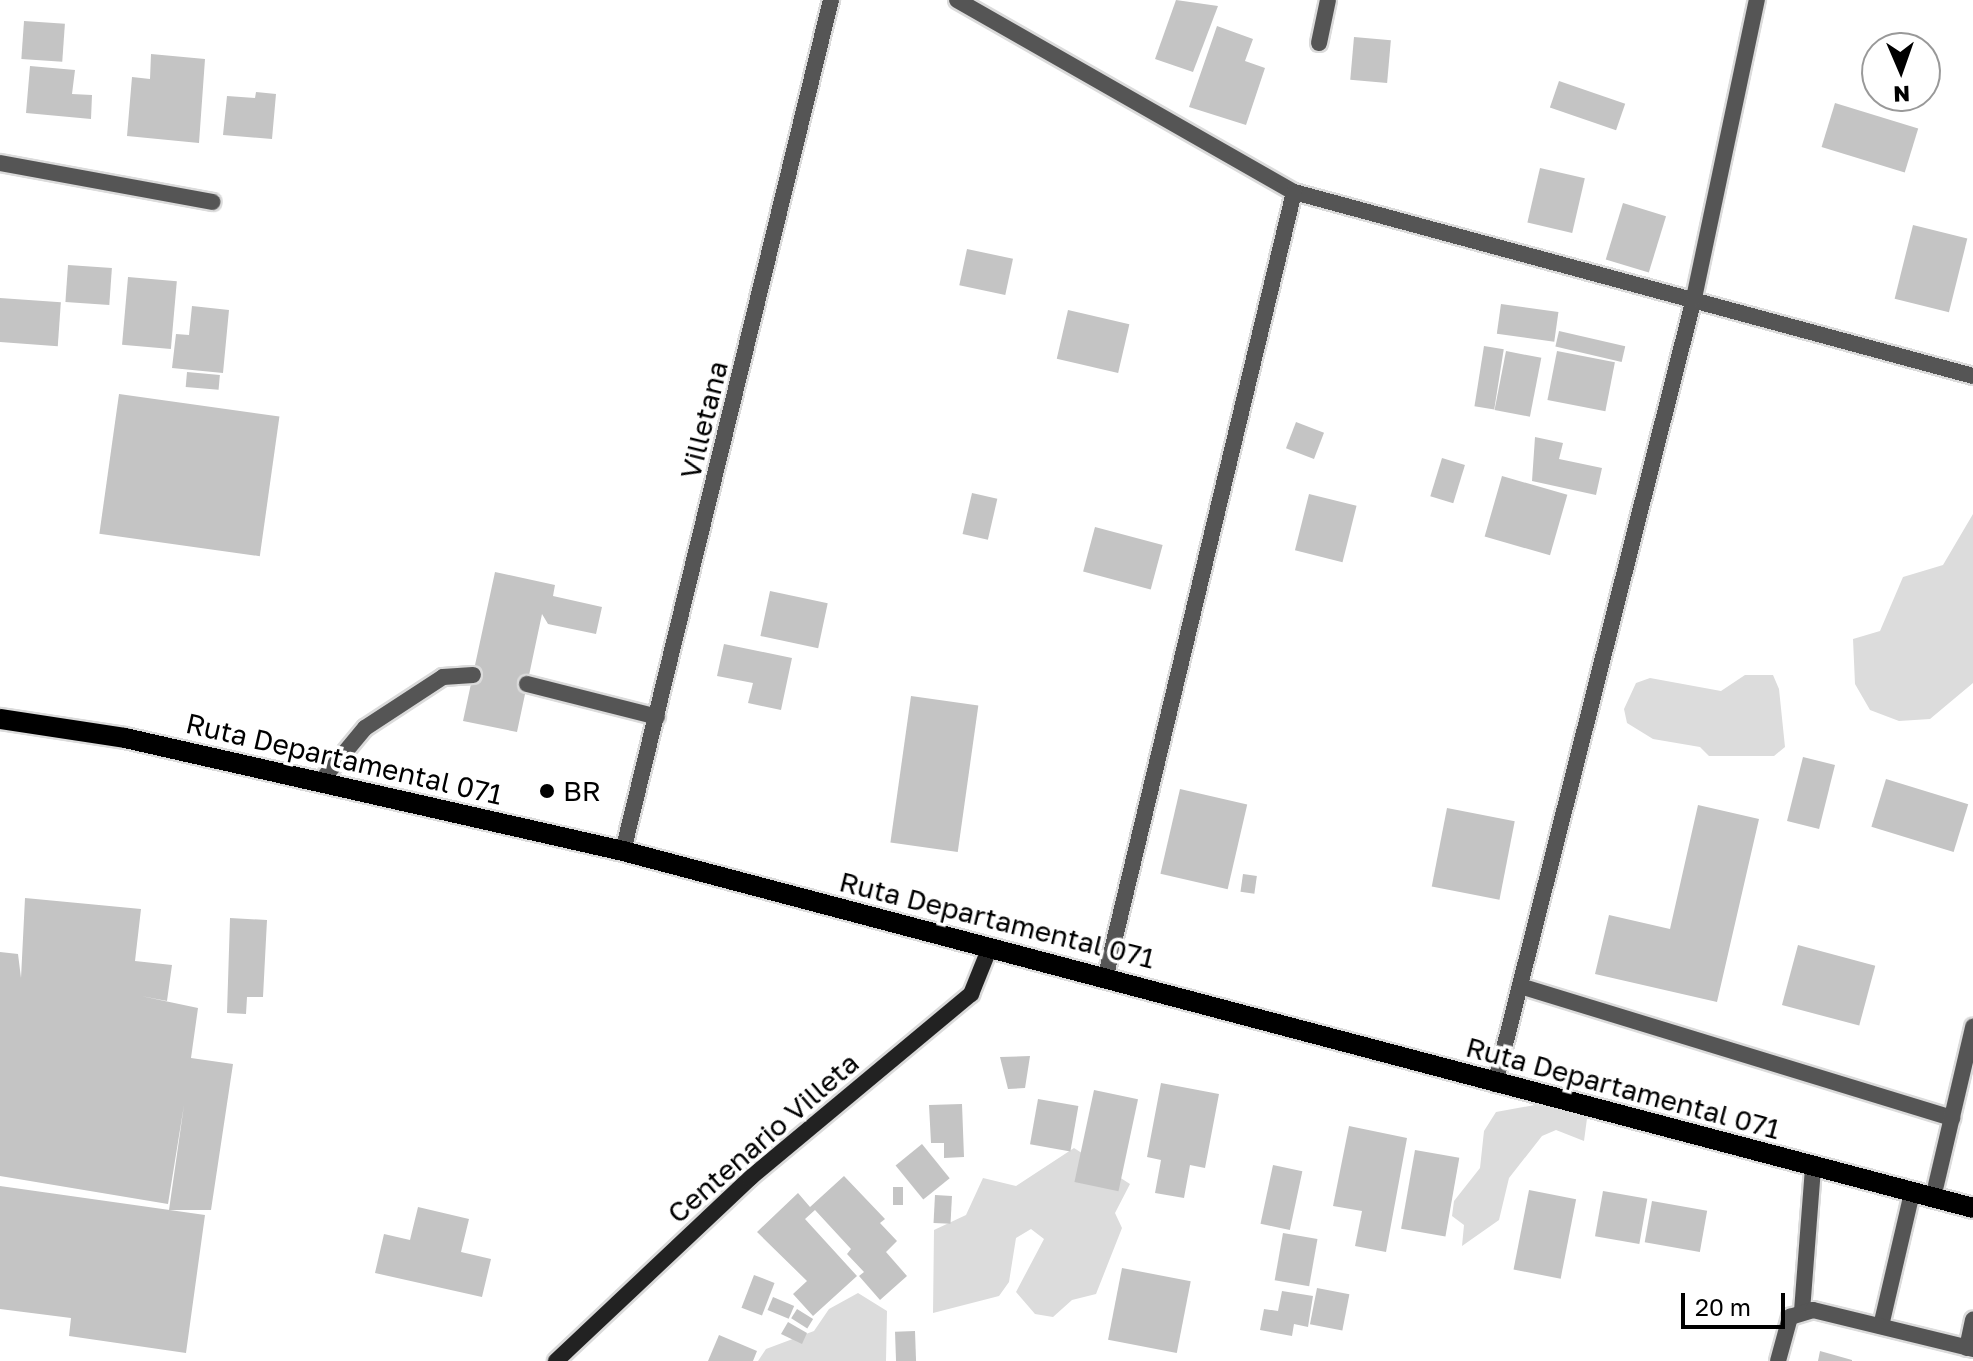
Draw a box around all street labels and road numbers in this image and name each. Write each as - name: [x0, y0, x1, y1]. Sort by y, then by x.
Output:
- street label: Villetana: [673, 358, 735, 482]
- street label: Ruta Departamental 071: [183, 706, 505, 812]
- street label: Ruta Departamental 071: [836, 865, 1158, 975]
- street label: Ruta Departamental 071: [1462, 1030, 1784, 1146]
- street label: Centenario Villeta: [661, 1046, 865, 1230]

